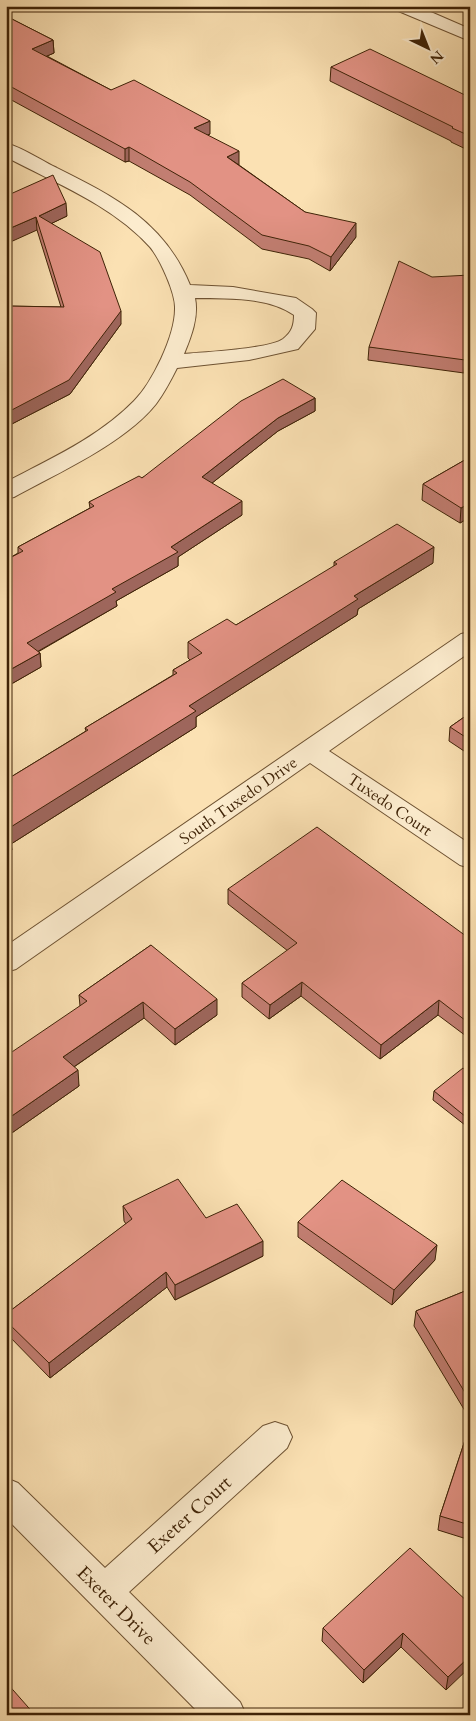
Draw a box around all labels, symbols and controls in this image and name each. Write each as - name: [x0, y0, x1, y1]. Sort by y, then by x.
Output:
- north arrow: [404, 22, 454, 72]
- text: N: [426, 46, 447, 68]
- street label: South Tuxedo Drive: [175, 752, 302, 850]
- street label: Tuxedo Court: [343, 768, 436, 841]
- street label: Exeter Court: [142, 1470, 237, 1559]
- street label: Exeter Drive: [71, 1560, 162, 1651]

